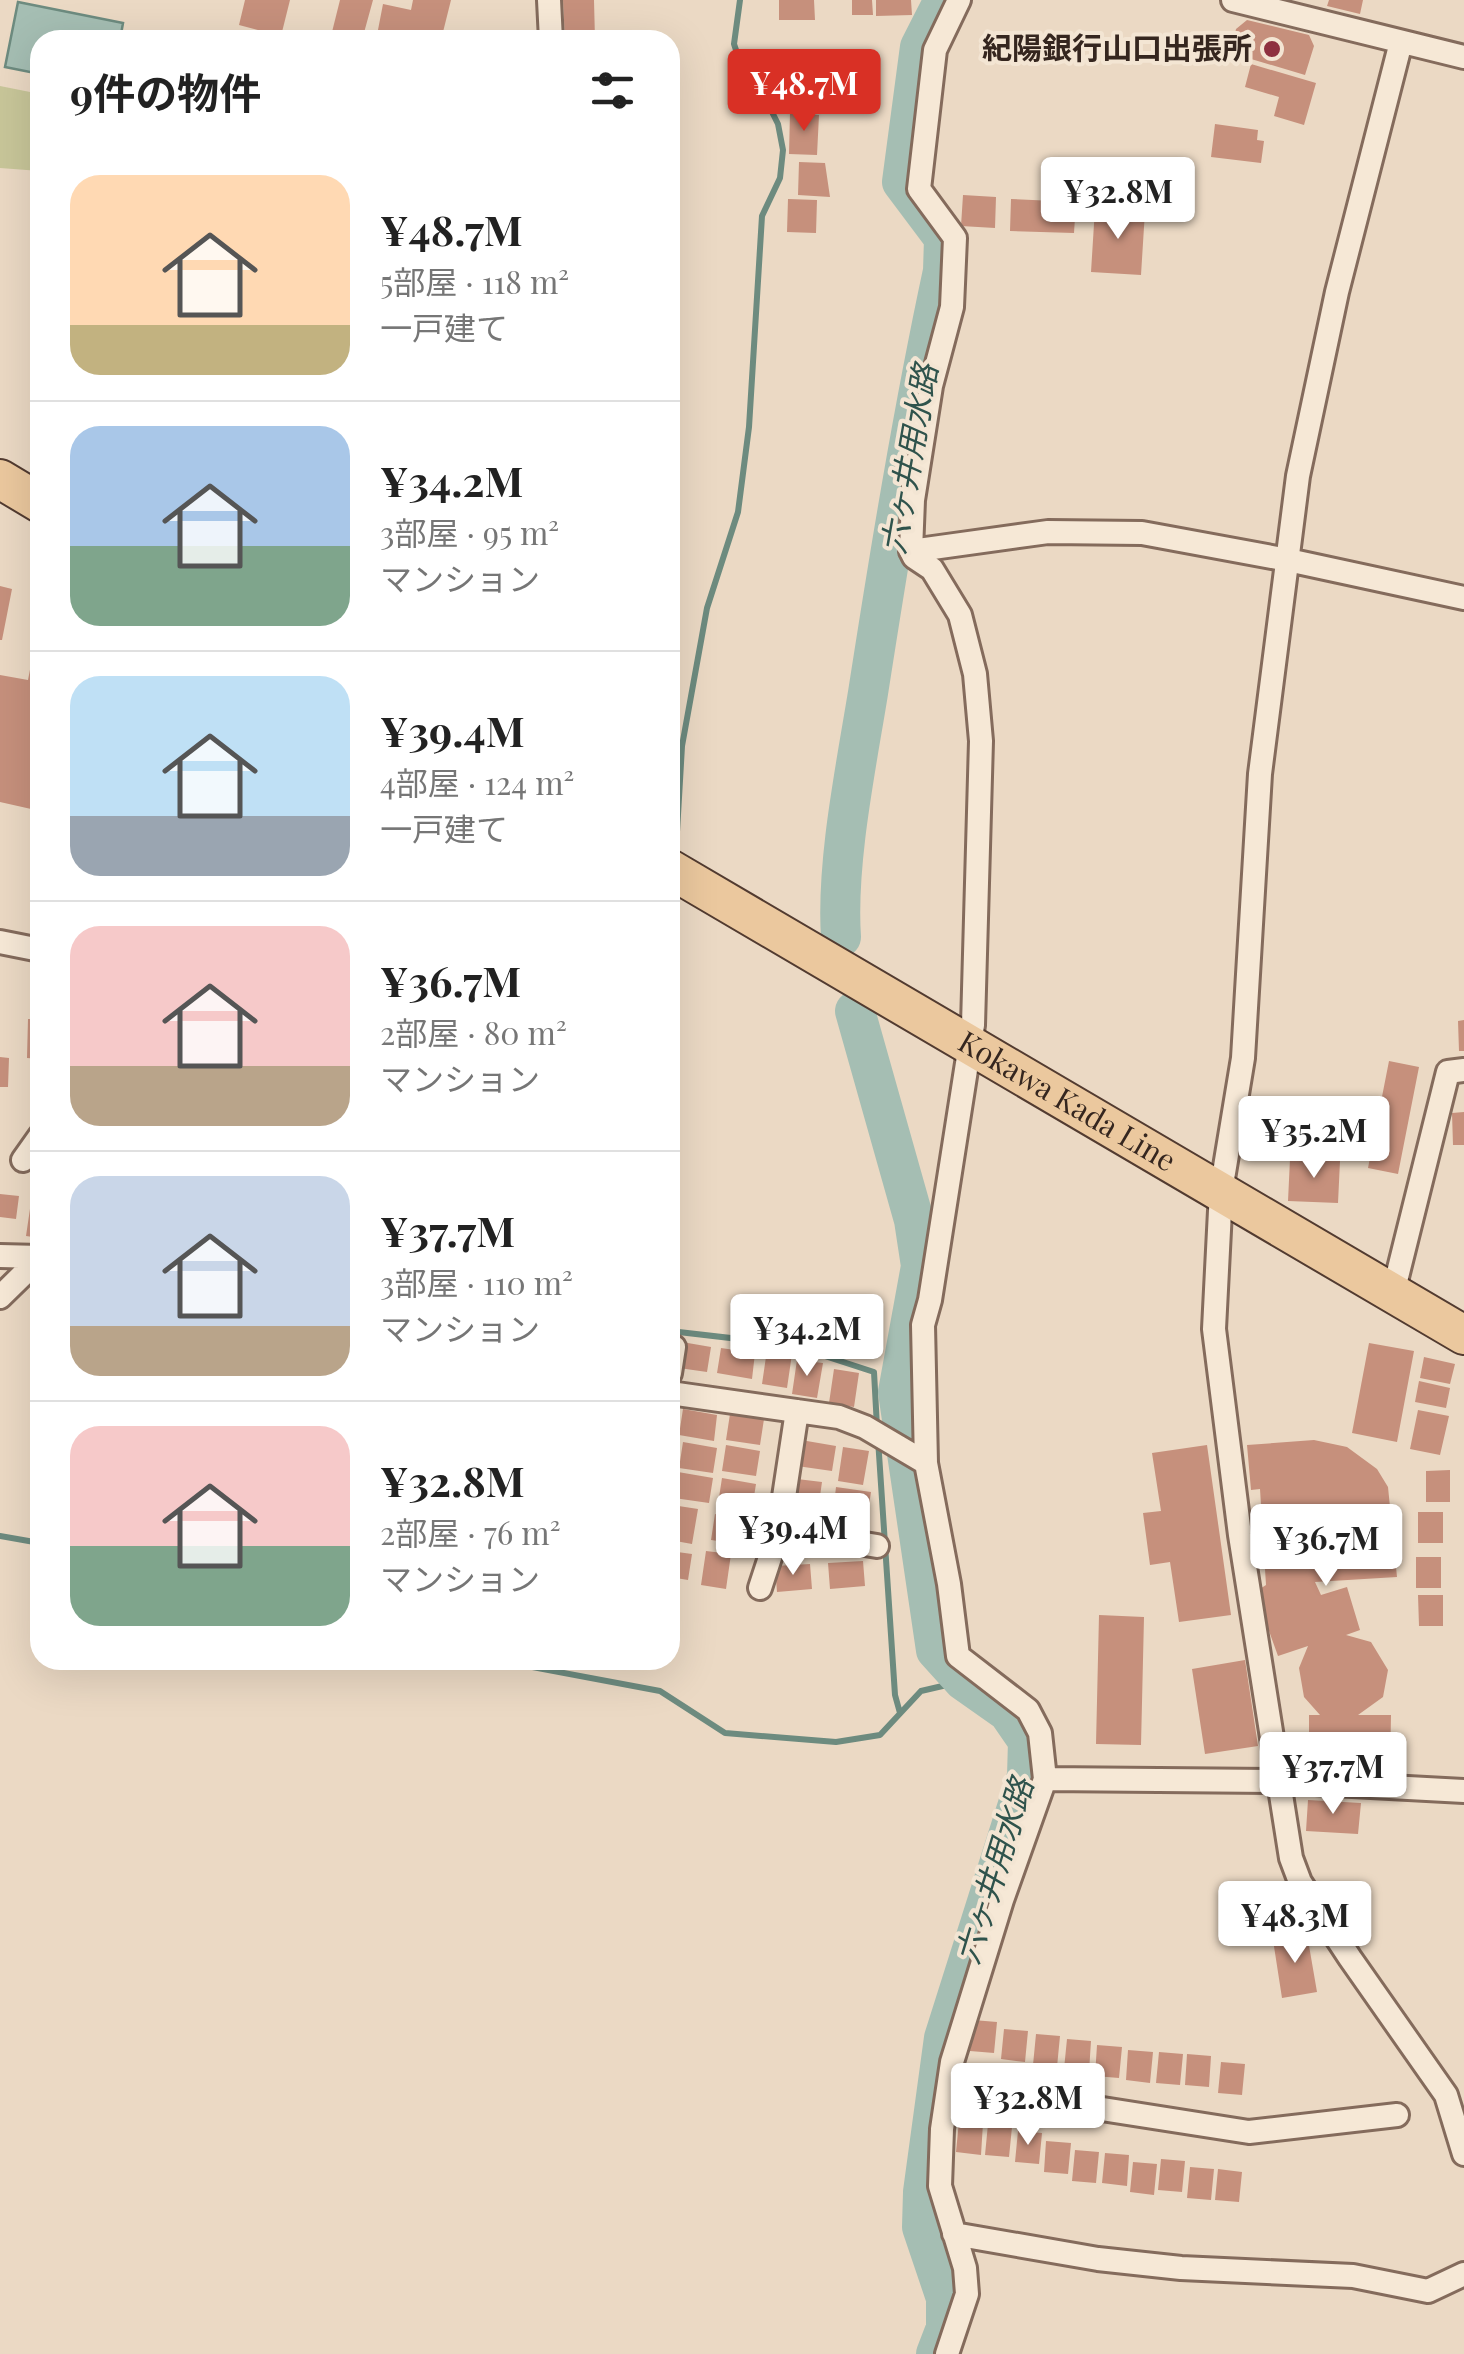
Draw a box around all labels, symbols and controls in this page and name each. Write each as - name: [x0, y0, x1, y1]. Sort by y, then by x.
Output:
- place label: 紀陽銀行山口出張所: [982, 27, 1252, 67]
- marker: 紀陽銀行山口出張所: [1261, 38, 1283, 60]
- pin: ¥48.7M: [723, 49, 885, 134]
- text: ¥48.7M: [750, 60, 858, 103]
- icon: filters: [585, 63, 640, 118]
- text: 9件の物件: [70, 64, 261, 120]
- pin: ¥32.8M: [1037, 157, 1199, 242]
- text: ¥32.8M: [1063, 168, 1173, 211]
- text: ¥48.7M: [380, 201, 523, 257]
- icon: home: [150, 215, 270, 335]
- text: 5部屋 · 118 m²: [380, 259, 569, 302]
- text: 一戸建て: [380, 305, 508, 348]
- water label: 六ヶ井用水路: [870, 357, 946, 557]
- text: ¥34.2M: [380, 452, 523, 508]
- icon: home: [150, 466, 270, 586]
- text: 3部屋 · 95 m²: [380, 510, 559, 553]
- text: マンション: [380, 556, 540, 599]
- text: ¥39.4M: [380, 702, 525, 758]
- icon: home: [150, 716, 270, 836]
- text: 4部屋 · 124 m²: [380, 760, 574, 803]
- text: 一戸建て: [380, 806, 508, 849]
- text: ¥36.7M: [380, 952, 521, 1008]
- icon: home: [150, 966, 270, 1086]
- text: 2部屋 · 80 m²: [380, 1010, 567, 1053]
- street label: Kokawa Kada Line: [952, 1021, 1184, 1179]
- text: マンション: [380, 1056, 540, 1099]
- pin: ¥35.2M: [1233, 1096, 1395, 1181]
- text: ¥35.2M: [1260, 1107, 1368, 1150]
- text: ¥37.7M: [380, 1202, 515, 1258]
- icon: home: [150, 1216, 270, 1336]
- text: 3部屋 · 110 m²: [380, 1260, 573, 1303]
- pin: ¥34.2M: [726, 1294, 888, 1379]
- text: ¥34.2M: [752, 1305, 862, 1348]
- text: マンション: [380, 1306, 540, 1349]
- text: ¥32.8M: [380, 1452, 525, 1508]
- icon: home: [150, 1466, 270, 1586]
- pin: ¥39.4M: [712, 1493, 874, 1578]
- text: ¥39.4M: [738, 1504, 848, 1547]
- pin: ¥36.7M: [1245, 1504, 1407, 1589]
- text: 2部屋 · 76 m²: [380, 1510, 560, 1553]
- text: ¥36.7M: [1272, 1515, 1380, 1558]
- text: マンション: [380, 1556, 540, 1599]
- pin: ¥37.7M: [1252, 1732, 1414, 1817]
- text: ¥37.7M: [1282, 1743, 1384, 1786]
- water label: 六ヶ井用水路: [944, 1769, 1042, 1968]
- pin: ¥48.3M: [1214, 1881, 1376, 1966]
- text: ¥48.3M: [1240, 1892, 1350, 1935]
- pin: ¥32.8M: [947, 2063, 1109, 2148]
- text: ¥32.8M: [973, 2074, 1083, 2117]

